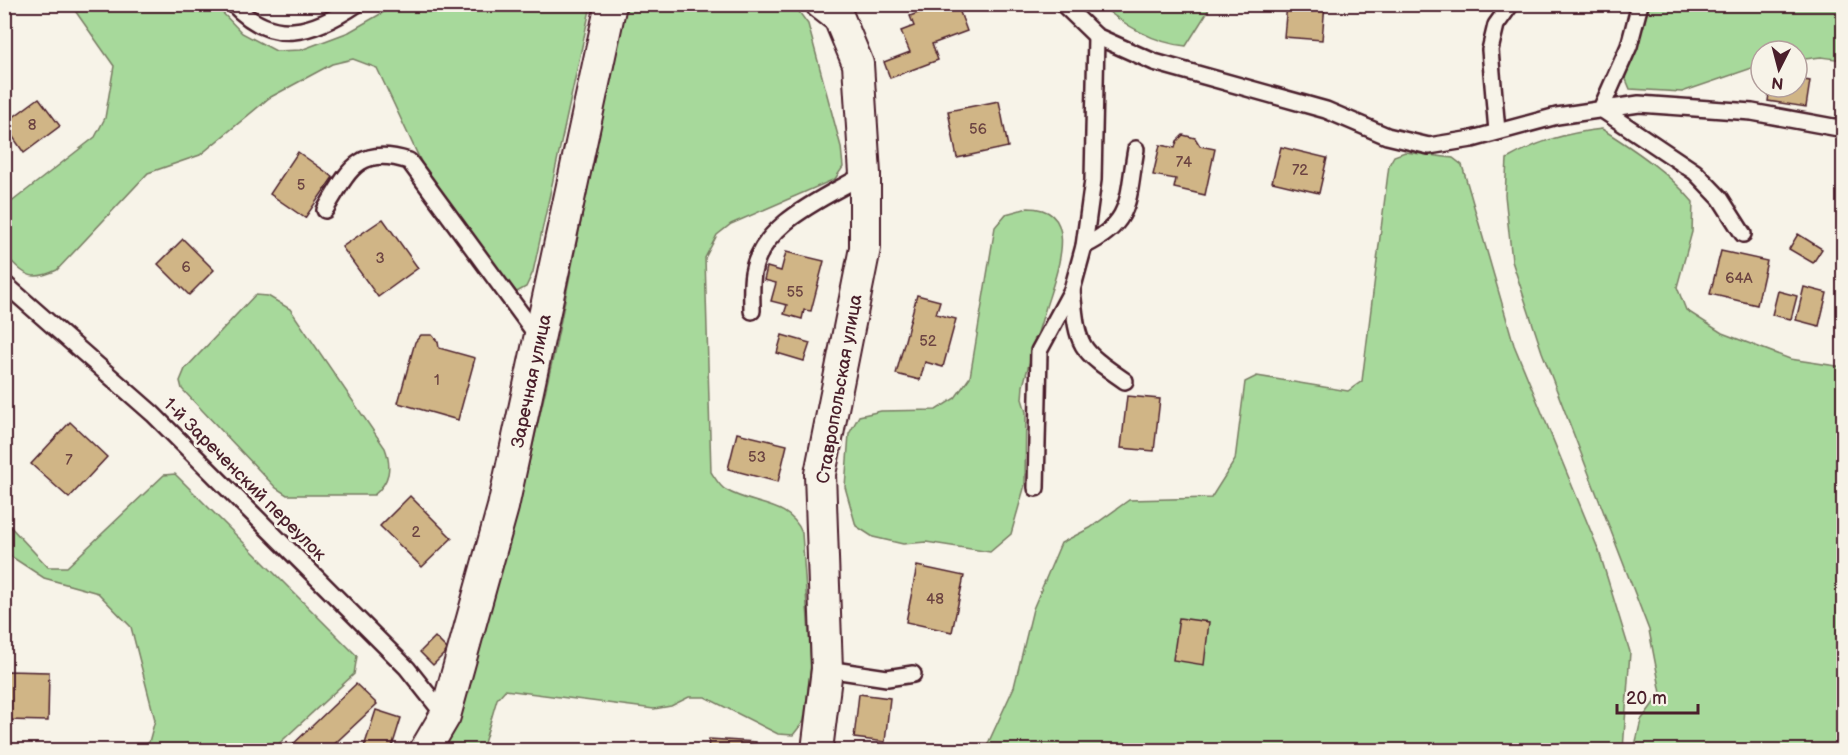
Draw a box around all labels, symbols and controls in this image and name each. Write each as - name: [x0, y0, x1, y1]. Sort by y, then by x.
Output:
- north arrow: [1749, 39, 1809, 99]
- text: N: [1771, 72, 1785, 93]
- house number: 8: [28, 116, 37, 135]
- house number: 56: [969, 120, 987, 139]
- house number: 74: [1176, 153, 1192, 172]
- house number: 72: [1292, 161, 1308, 180]
- house number: 5: [297, 176, 305, 195]
- house number: 3: [375, 249, 385, 268]
- house number: 6: [181, 258, 191, 277]
- house number: 64А: [1725, 269, 1754, 288]
- house number: 55: [786, 283, 804, 302]
- street label: Ставропольская улица: [812, 292, 867, 485]
- street label: Заречная улица: [507, 312, 556, 450]
- house number: 52: [919, 332, 937, 351]
- house number: 1: [434, 371, 440, 390]
- street label: 1-й Зареченский переулок: [159, 394, 331, 565]
- house number: 53: [748, 448, 766, 467]
- house number: 7: [65, 451, 73, 470]
- house number: 2: [412, 523, 421, 542]
- house number: 48: [926, 590, 944, 609]
- scale bar: [1617, 677, 1698, 715]
- text: 20 m: [1626, 688, 1667, 709]

